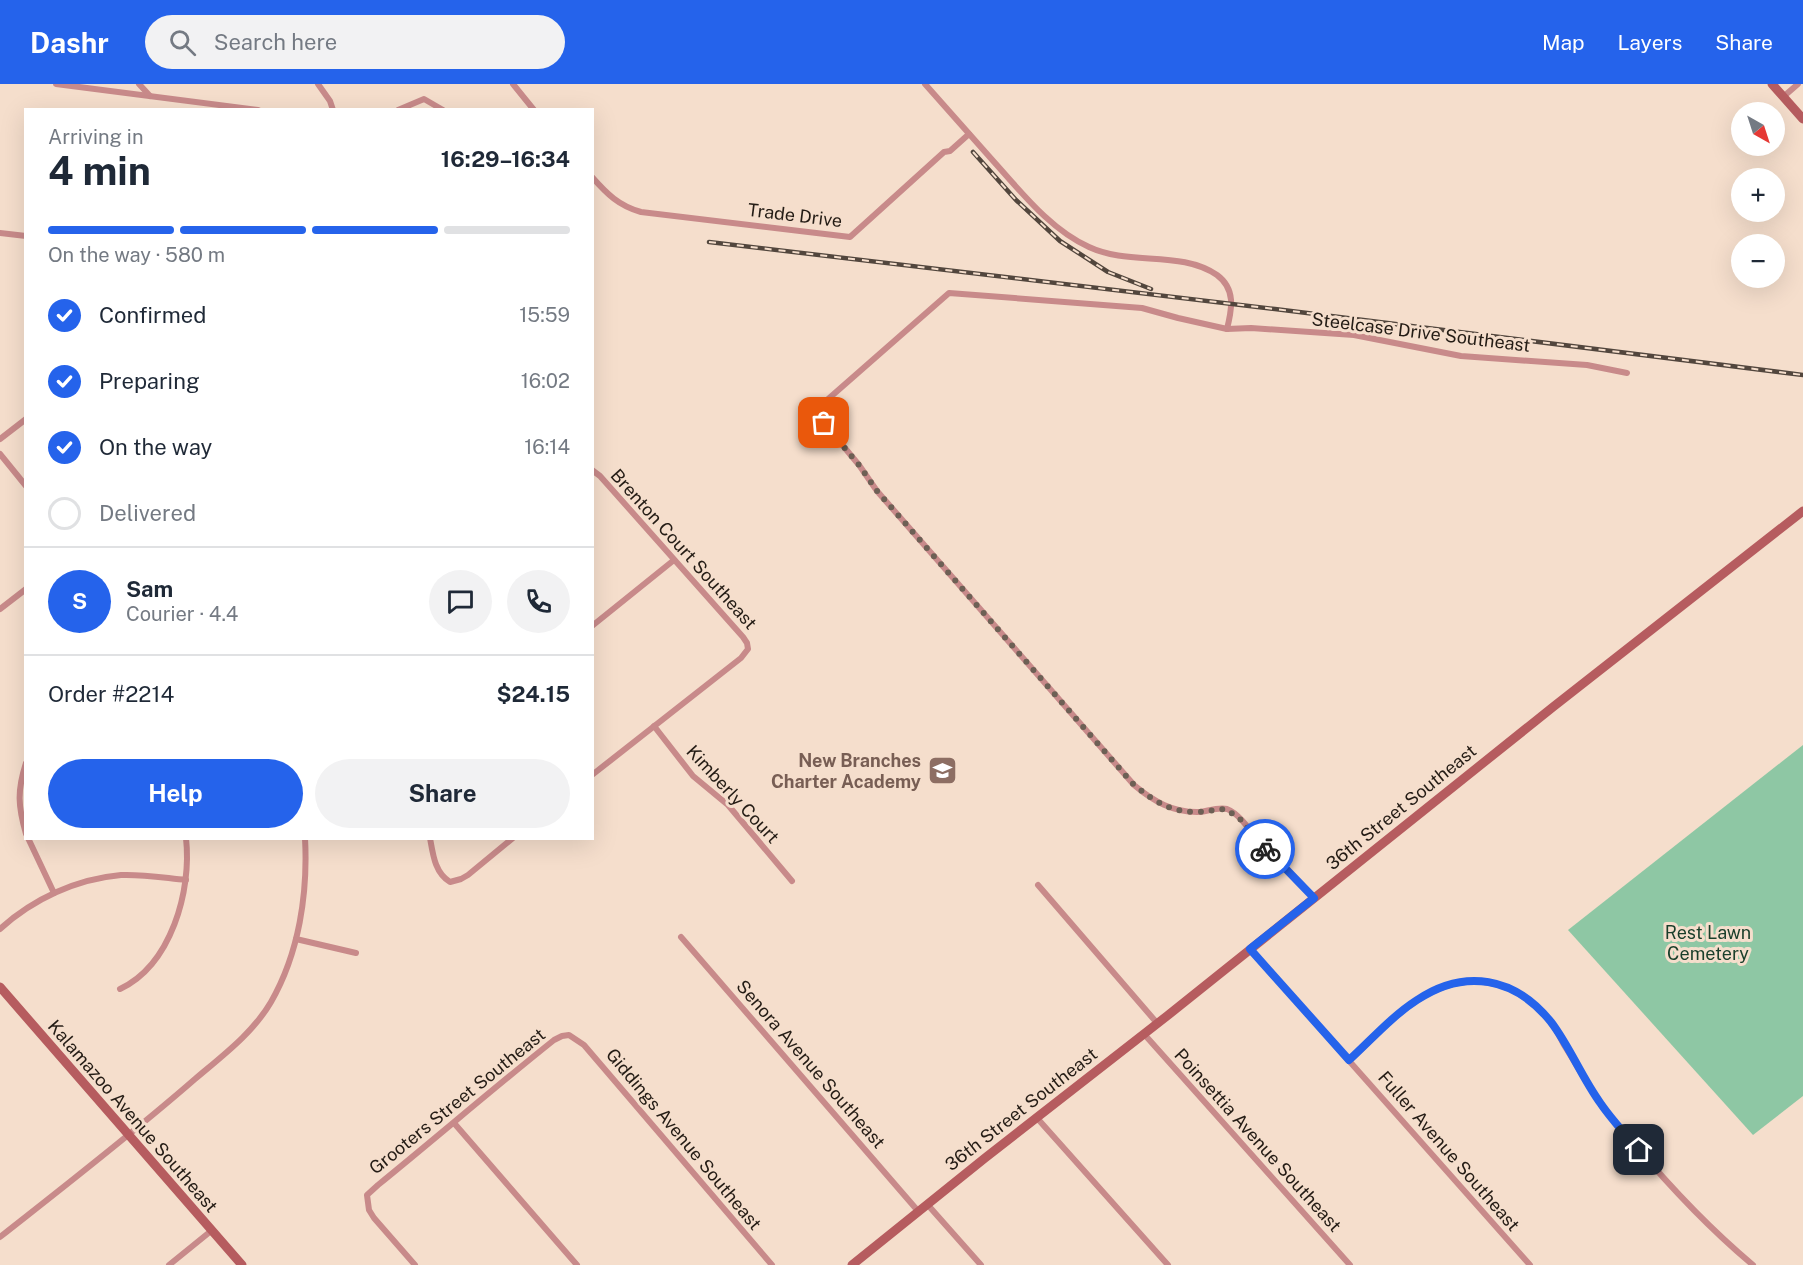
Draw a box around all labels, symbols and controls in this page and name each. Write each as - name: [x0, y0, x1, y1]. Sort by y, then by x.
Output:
- search box: [145, 15, 565, 69]
- text: Dashr: [30, 26, 109, 59]
- icon: search: [166, 26, 199, 59]
- text: Search here: [214, 29, 337, 55]
- text: Map: [1542, 30, 1585, 55]
- text: Layers: [1618, 30, 1682, 55]
- text: Share: [1715, 30, 1773, 55]
- north arrow: [1731, 102, 1785, 156]
- map controls: [1731, 102, 1785, 288]
- text: Arriving in: [48, 125, 143, 149]
- text: 16:29–16:34: [441, 146, 570, 172]
- text: 4 min: [48, 148, 151, 194]
- button: +: [1731, 168, 1785, 222]
- street label: Trade Drive: [747, 199, 843, 231]
- button: −: [1731, 234, 1785, 288]
- text: On the way · 580 m: [48, 243, 225, 267]
- icon: check: [48, 299, 81, 332]
- text: Confirmed: [99, 302, 206, 328]
- text: 15:59: [519, 303, 570, 327]
- street label: Steelcase Drive Southeast: [1310, 308, 1532, 356]
- icon: check: [48, 365, 81, 398]
- text: Preparing: [99, 368, 200, 394]
- text: 16:02: [521, 369, 570, 393]
- pin: [798, 397, 849, 448]
- icon: bag: [807, 406, 840, 439]
- icon: check: [48, 431, 81, 464]
- text: On the way: [99, 434, 212, 460]
- text: 16:14: [524, 435, 570, 459]
- street label: Brenton Court Southeast: [607, 465, 761, 633]
- text: Delivered: [99, 500, 196, 526]
- button: chat: [429, 570, 492, 633]
- button: phone: [507, 570, 570, 633]
- text: Sam: [126, 576, 173, 602]
- text: S: [72, 588, 87, 614]
- text: Courier · 4.4: [126, 602, 238, 626]
- text: Order #2214: [48, 681, 174, 707]
- text: $24.15: [496, 681, 570, 707]
- street label: 36th Street Southeast: [1322, 740, 1480, 874]
- street label: Kimberly Court: [682, 741, 784, 847]
- place label: New Branches Charter Academy: [771, 750, 921, 792]
- school or university icon: New Branches Charter Academy: [926, 754, 958, 786]
- button: Help: [48, 759, 303, 828]
- button: Share: [315, 759, 570, 828]
- courier: [1235, 819, 1295, 879]
- icon: bike: [1249, 833, 1282, 866]
- park label: Rest Lawn Cemetery: [1665, 922, 1751, 964]
- street label: Senora Avenue Southeast: [732, 976, 890, 1152]
- street label: Kalamazoo Avenue Southeast: [44, 1016, 222, 1216]
- street label: Grooters Street Southeast: [365, 1024, 549, 1178]
- street label: 36th Street Southeast: [941, 1043, 1101, 1175]
- street label: Giddings Avenue Southeast: [602, 1044, 766, 1234]
- street label: Poinsettia Avenue Southeast: [1170, 1044, 1346, 1236]
- street label: Fuller Avenue Southeast: [1374, 1067, 1524, 1235]
- pin: [1613, 1124, 1664, 1175]
- icon: home: [1622, 1133, 1655, 1166]

